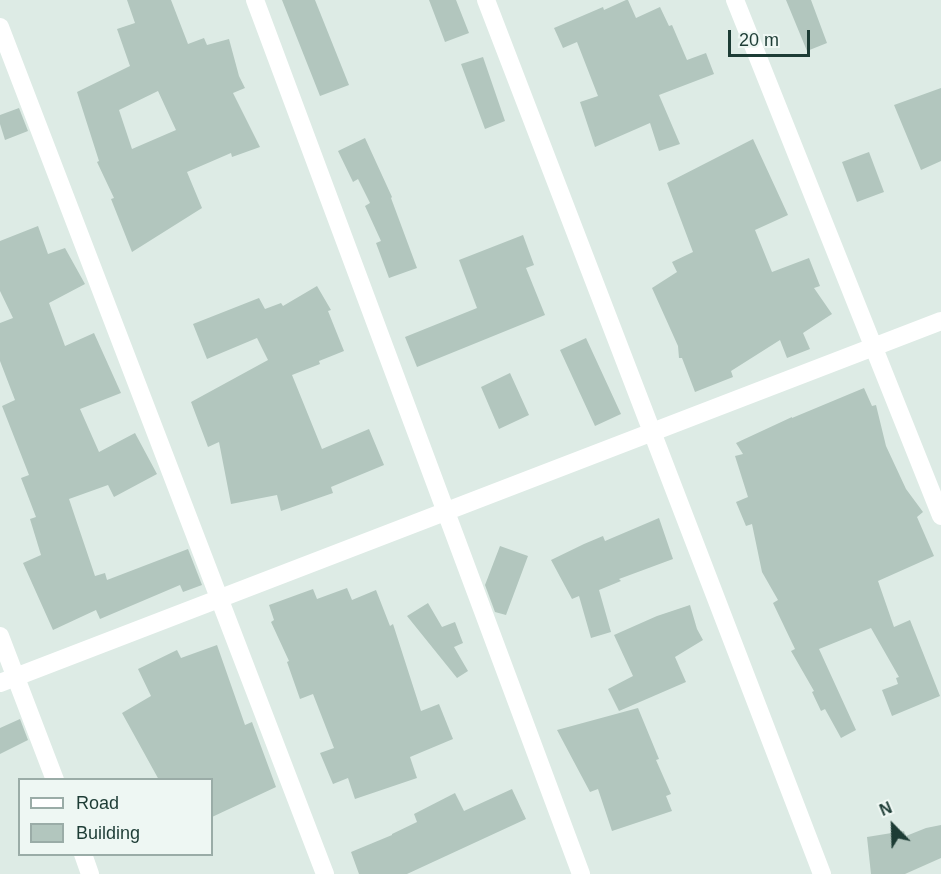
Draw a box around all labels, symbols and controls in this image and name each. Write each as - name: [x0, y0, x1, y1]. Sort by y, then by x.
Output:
- scale bar: [731, 18, 814, 56]
- text: 20 m: [739, 30, 779, 50]
- legend: [18, 778, 213, 856]
- text: Road: [76, 793, 119, 813]
- north arrow: [863, 796, 923, 856]
- text: N: [877, 799, 894, 819]
- text: Building: [76, 823, 140, 843]

